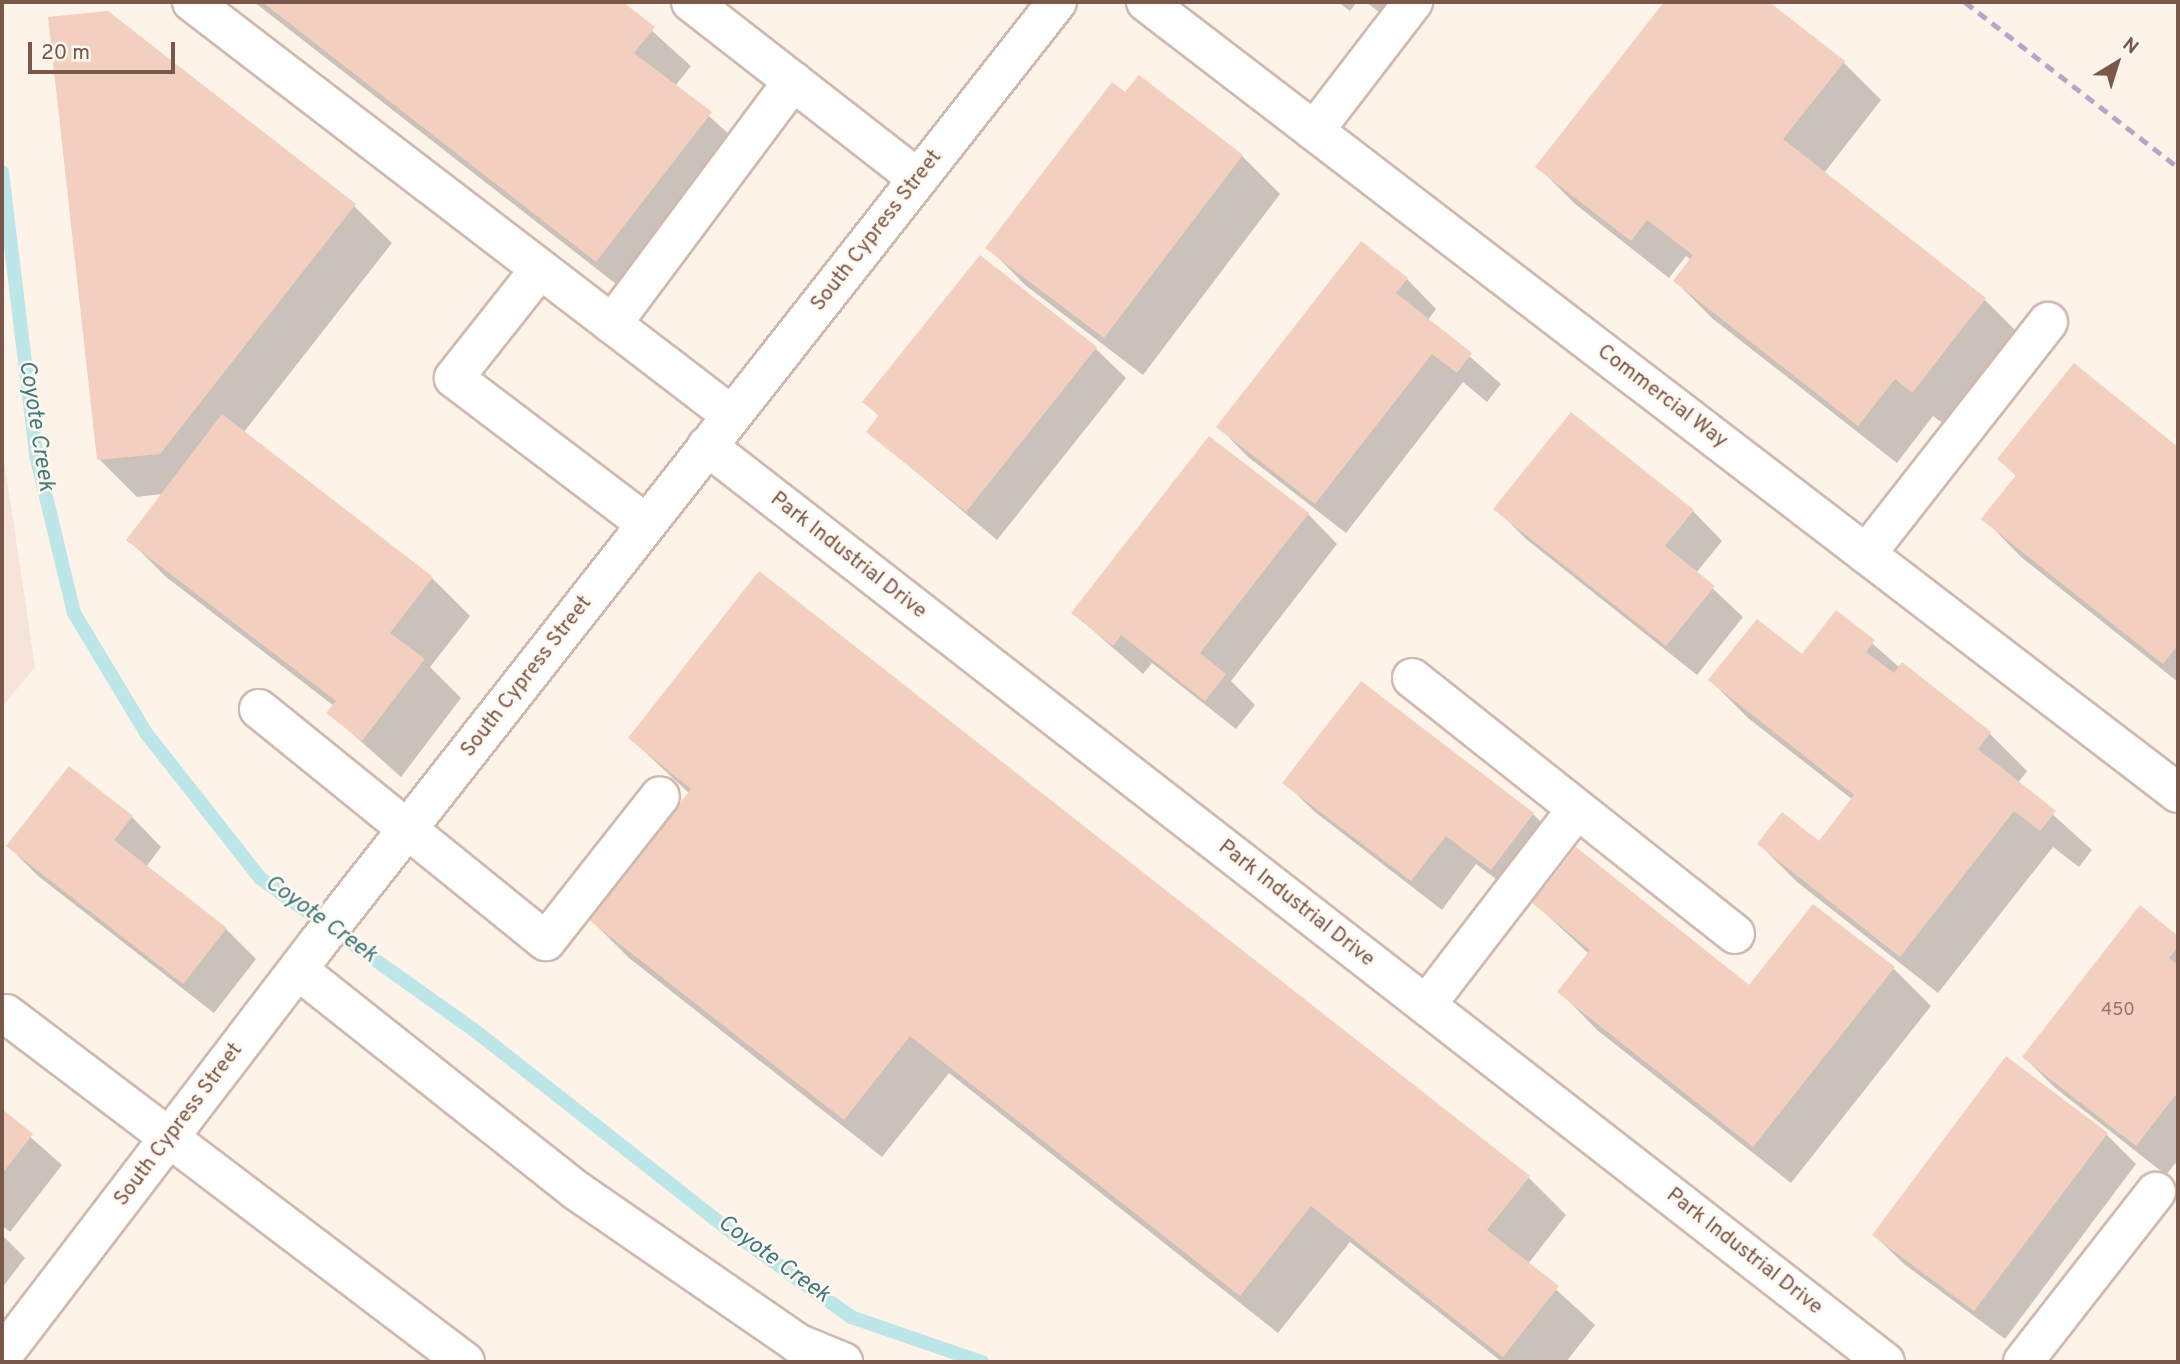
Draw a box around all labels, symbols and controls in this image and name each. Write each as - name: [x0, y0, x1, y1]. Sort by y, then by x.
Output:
- scale bar: [32, 28, 178, 72]
- north arrow: [2082, 28, 2152, 98]
- text: N: [2117, 33, 2143, 60]
- text: 20 m: [41, 40, 90, 67]
- street label: South Cypress Street: [806, 145, 948, 317]
- street label: Commercial Way: [1592, 340, 1732, 454]
- water label: Coyote Creek: [11, 359, 59, 493]
- street label: Park Industrial Drive: [765, 487, 931, 625]
- street label: South Cypress Street: [456, 591, 598, 763]
- street label: Park Industrial Drive: [1213, 835, 1379, 973]
- water label: Coyote Creek: [258, 870, 382, 970]
- house number: 450: [2101, 1000, 2135, 1022]
- street label: South Cypress Street: [109, 1038, 249, 1212]
- street label: Park Industrial Drive: [1661, 1183, 1827, 1321]
- water label: Coyote Creek: [711, 1210, 835, 1310]

